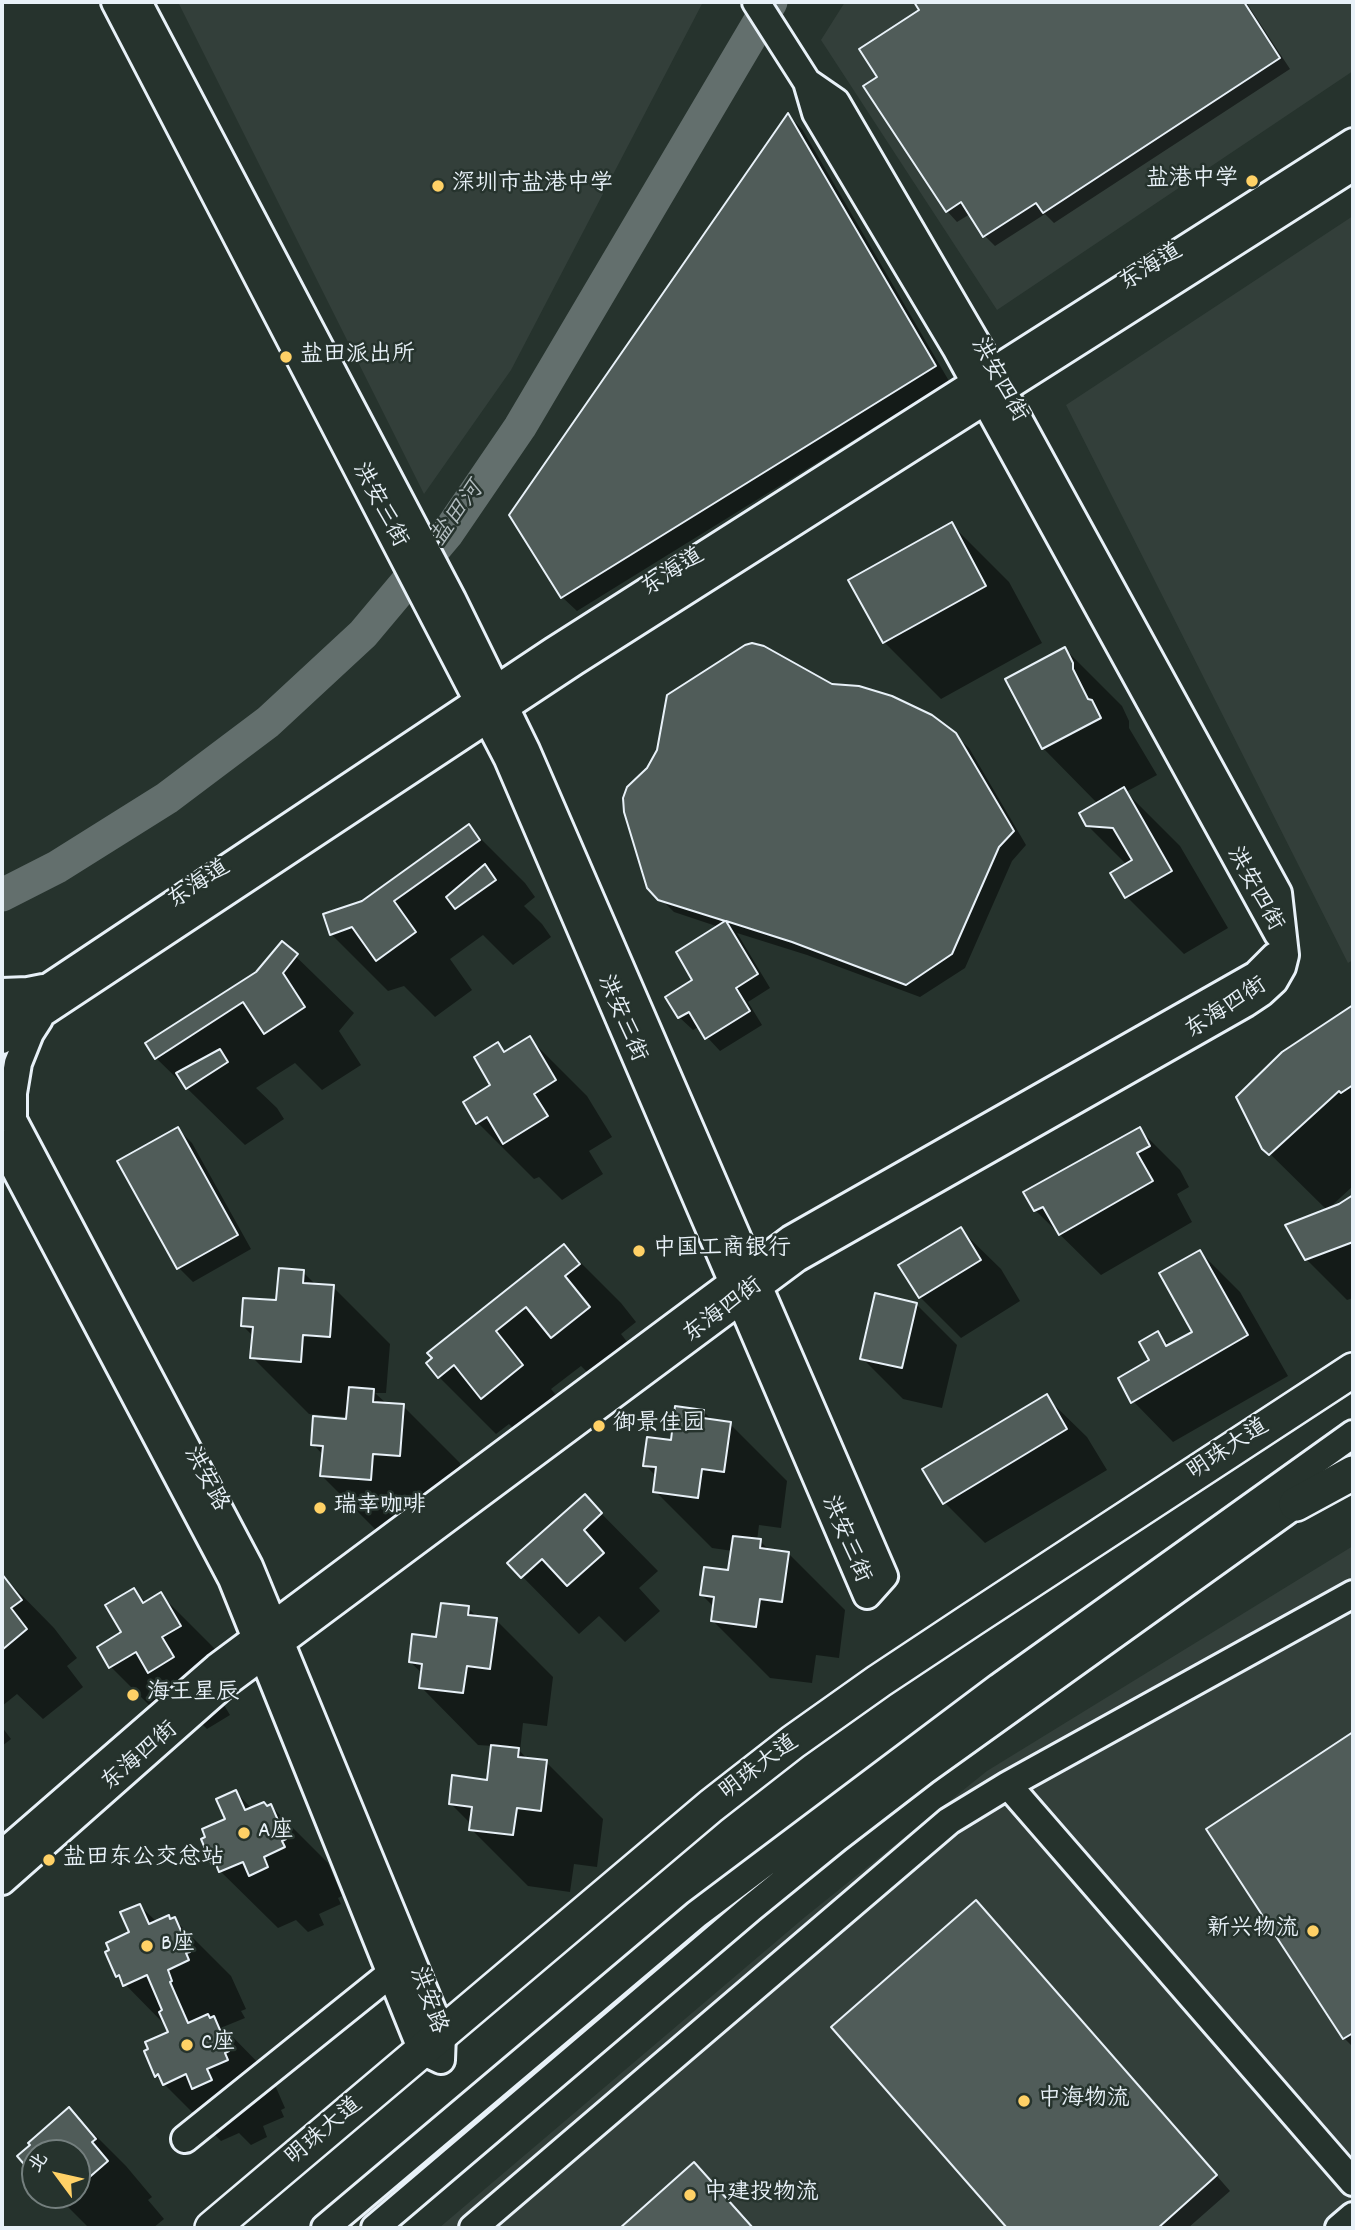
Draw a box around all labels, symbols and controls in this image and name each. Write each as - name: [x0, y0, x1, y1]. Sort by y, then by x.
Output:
- place label: 盐港中学: [1146, 167, 1238, 195]
- place label: 深圳市盐港中学: [452, 172, 613, 200]
- marker: 盐港中学: [1244, 173, 1260, 189]
- marker: 深圳市盐港中学: [430, 178, 446, 194]
- street label: 东海道: [1115, 239, 1189, 299]
- street label: 洪安四街: [963, 334, 1031, 428]
- place label: 盐田派出所: [300, 343, 415, 371]
- marker: 盐田派出所: [278, 349, 294, 365]
- street label: 洪安三街: [344, 459, 412, 553]
- water label: 盐田河: [426, 477, 492, 553]
- street label: 东海道: [638, 544, 710, 604]
- street label: 洪安四街: [1219, 843, 1287, 937]
- street label: 东海道: [164, 855, 236, 917]
- street label: 洪安三街: [589, 971, 651, 1067]
- street label: 东海四街: [1181, 973, 1273, 1047]
- place label: 中国工商银行: [653, 1237, 791, 1265]
- marker: 中国工商银行: [631, 1243, 647, 1259]
- street label: 东海四街: [679, 1273, 769, 1351]
- place label: 御景佳园: [613, 1412, 705, 1440]
- street label: 明珠大道: [1183, 1414, 1275, 1488]
- marker: 御景佳园: [591, 1418, 607, 1434]
- street label: 洪安路: [176, 1443, 232, 1517]
- street label: 洪安三街: [813, 1492, 875, 1588]
- place label: 瑞幸咖啡: [334, 1494, 426, 1522]
- marker: 瑞幸咖啡: [312, 1500, 328, 1516]
- place label: 海王星辰: [147, 1681, 239, 1709]
- marker: 海王星辰: [125, 1687, 141, 1703]
- street label: 东海四街: [97, 1717, 185, 1799]
- street label: 明珠大道: [715, 1730, 805, 1808]
- place label: A座: [258, 1819, 294, 1847]
- marker: A座: [236, 1825, 252, 1841]
- place label: 盐田东公交总站: [63, 1846, 224, 1874]
- marker: 盐田东公交总站: [41, 1852, 57, 1868]
- place label: 新兴物流: [1207, 1917, 1299, 1945]
- marker: 新兴物流: [1305, 1923, 1321, 1939]
- place label: B座: [161, 1932, 195, 1960]
- marker: B座: [139, 1938, 155, 1954]
- street label: 洪安路: [401, 1964, 451, 2038]
- place label: C座: [201, 2031, 235, 2059]
- marker: C座: [179, 2037, 195, 2053]
- place label: 中海物流: [1038, 2087, 1130, 2115]
- street label: 明珠大道: [281, 2093, 369, 2173]
- marker: 中海物流: [1016, 2093, 1032, 2109]
- north arrow: [21, 2139, 91, 2209]
- text: 北: [23, 2148, 56, 2179]
- place label: 中建投物流: [704, 2181, 819, 2209]
- marker: 中建投物流: [682, 2187, 698, 2203]

